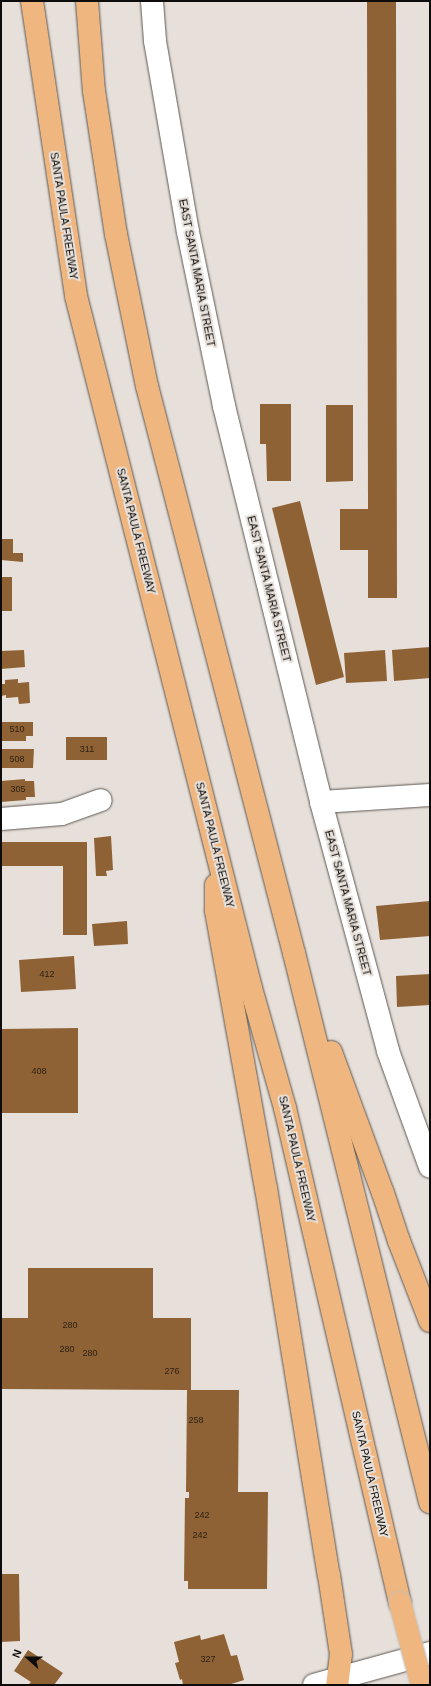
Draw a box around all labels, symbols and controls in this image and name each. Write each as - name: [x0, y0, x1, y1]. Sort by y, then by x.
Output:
- street label: SANTA PAULA FREEWAY: [47, 151, 81, 281]
- street label: EAST SANTA MARIA STREET: [176, 197, 218, 349]
- street label: SANTA PAULA FREEWAY: [114, 466, 158, 596]
- street label: EAST SANTA MARIA STREET: [244, 514, 294, 664]
- house number: 510: [9, 724, 25, 734]
- house number: 311: [80, 744, 94, 754]
- house number: 508: [9, 754, 25, 764]
- street label: SANTA PAULA FREEWAY: [193, 780, 237, 910]
- house number: 305: [10, 784, 26, 794]
- street label: EAST SANTA MARIA STREET: [322, 828, 374, 978]
- house number: 412: [39, 969, 55, 979]
- house number: 408: [31, 1066, 47, 1076]
- street label: SANTA PAULA FREEWAY: [276, 1094, 318, 1224]
- house number: 280: [62, 1320, 78, 1330]
- house number: 280: [59, 1344, 75, 1354]
- house number: 280: [82, 1348, 98, 1358]
- house number: 276: [164, 1366, 180, 1376]
- street label: SANTA PAULA FREEWAY: [349, 1409, 391, 1539]
- house number: 258: [188, 1415, 204, 1425]
- house number: 242: [194, 1510, 210, 1520]
- house number: 242: [192, 1530, 208, 1540]
- north arrow: [8, 1638, 48, 1678]
- text: N: [10, 1648, 24, 1660]
- house number: 327: [200, 1654, 216, 1664]

